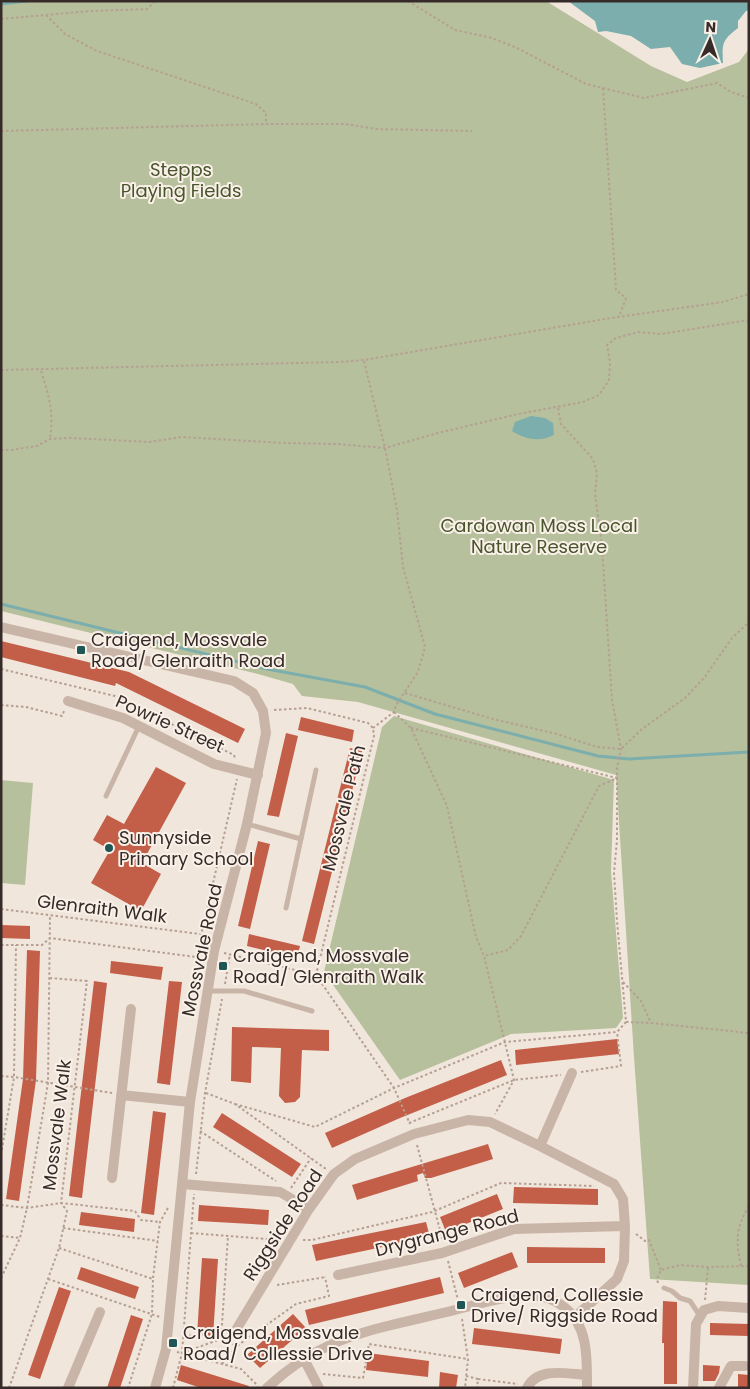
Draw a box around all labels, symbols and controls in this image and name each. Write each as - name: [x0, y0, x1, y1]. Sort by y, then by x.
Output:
- north arrow: [685, 15, 735, 65]
- text: N: [705, 17, 716, 37]
- park label: Stepps Playing Fields: [121, 157, 241, 203]
- park label: Cardowan Moss Local Nature Reserve: [440, 513, 638, 559]
- place label: Craigend, Mossvale Road/ Glenraith Road: [91, 627, 285, 673]
- marker: Craigend, Mossvale Road/ Glenraith Road: [75, 644, 87, 656]
- street label: Powrie Street: [112, 688, 229, 759]
- street label: Mossvale Path: [316, 742, 371, 874]
- place label: Sunnyside Primary School: [119, 825, 253, 871]
- marker: Sunnyside Primary School: [103, 842, 115, 854]
- street label: Mossvale Road: [175, 881, 228, 1019]
- street label: Glenraith Walk: [36, 888, 169, 929]
- place label: Craigend, Mossvale Road/ Glenraith Walk: [233, 943, 425, 989]
- marker: Craigend, Mossvale Road/ Glenraith Walk: [217, 960, 229, 972]
- street label: Mossvale Walk: [36, 1057, 77, 1192]
- street label: Riggside Road: [237, 1164, 328, 1285]
- street label: Drygrange Road: [373, 1203, 521, 1262]
- place label: Craigend, Collessie Drive/ Riggside Road: [471, 1282, 658, 1328]
- marker: Craigend, Collessie Drive/ Riggside Road: [455, 1299, 467, 1311]
- place label: Craigend, Mossvale Road/ Collessie Drive: [183, 1320, 373, 1366]
- marker: Craigend, Mossvale Road/ Collessie Drive: [167, 1337, 179, 1349]

